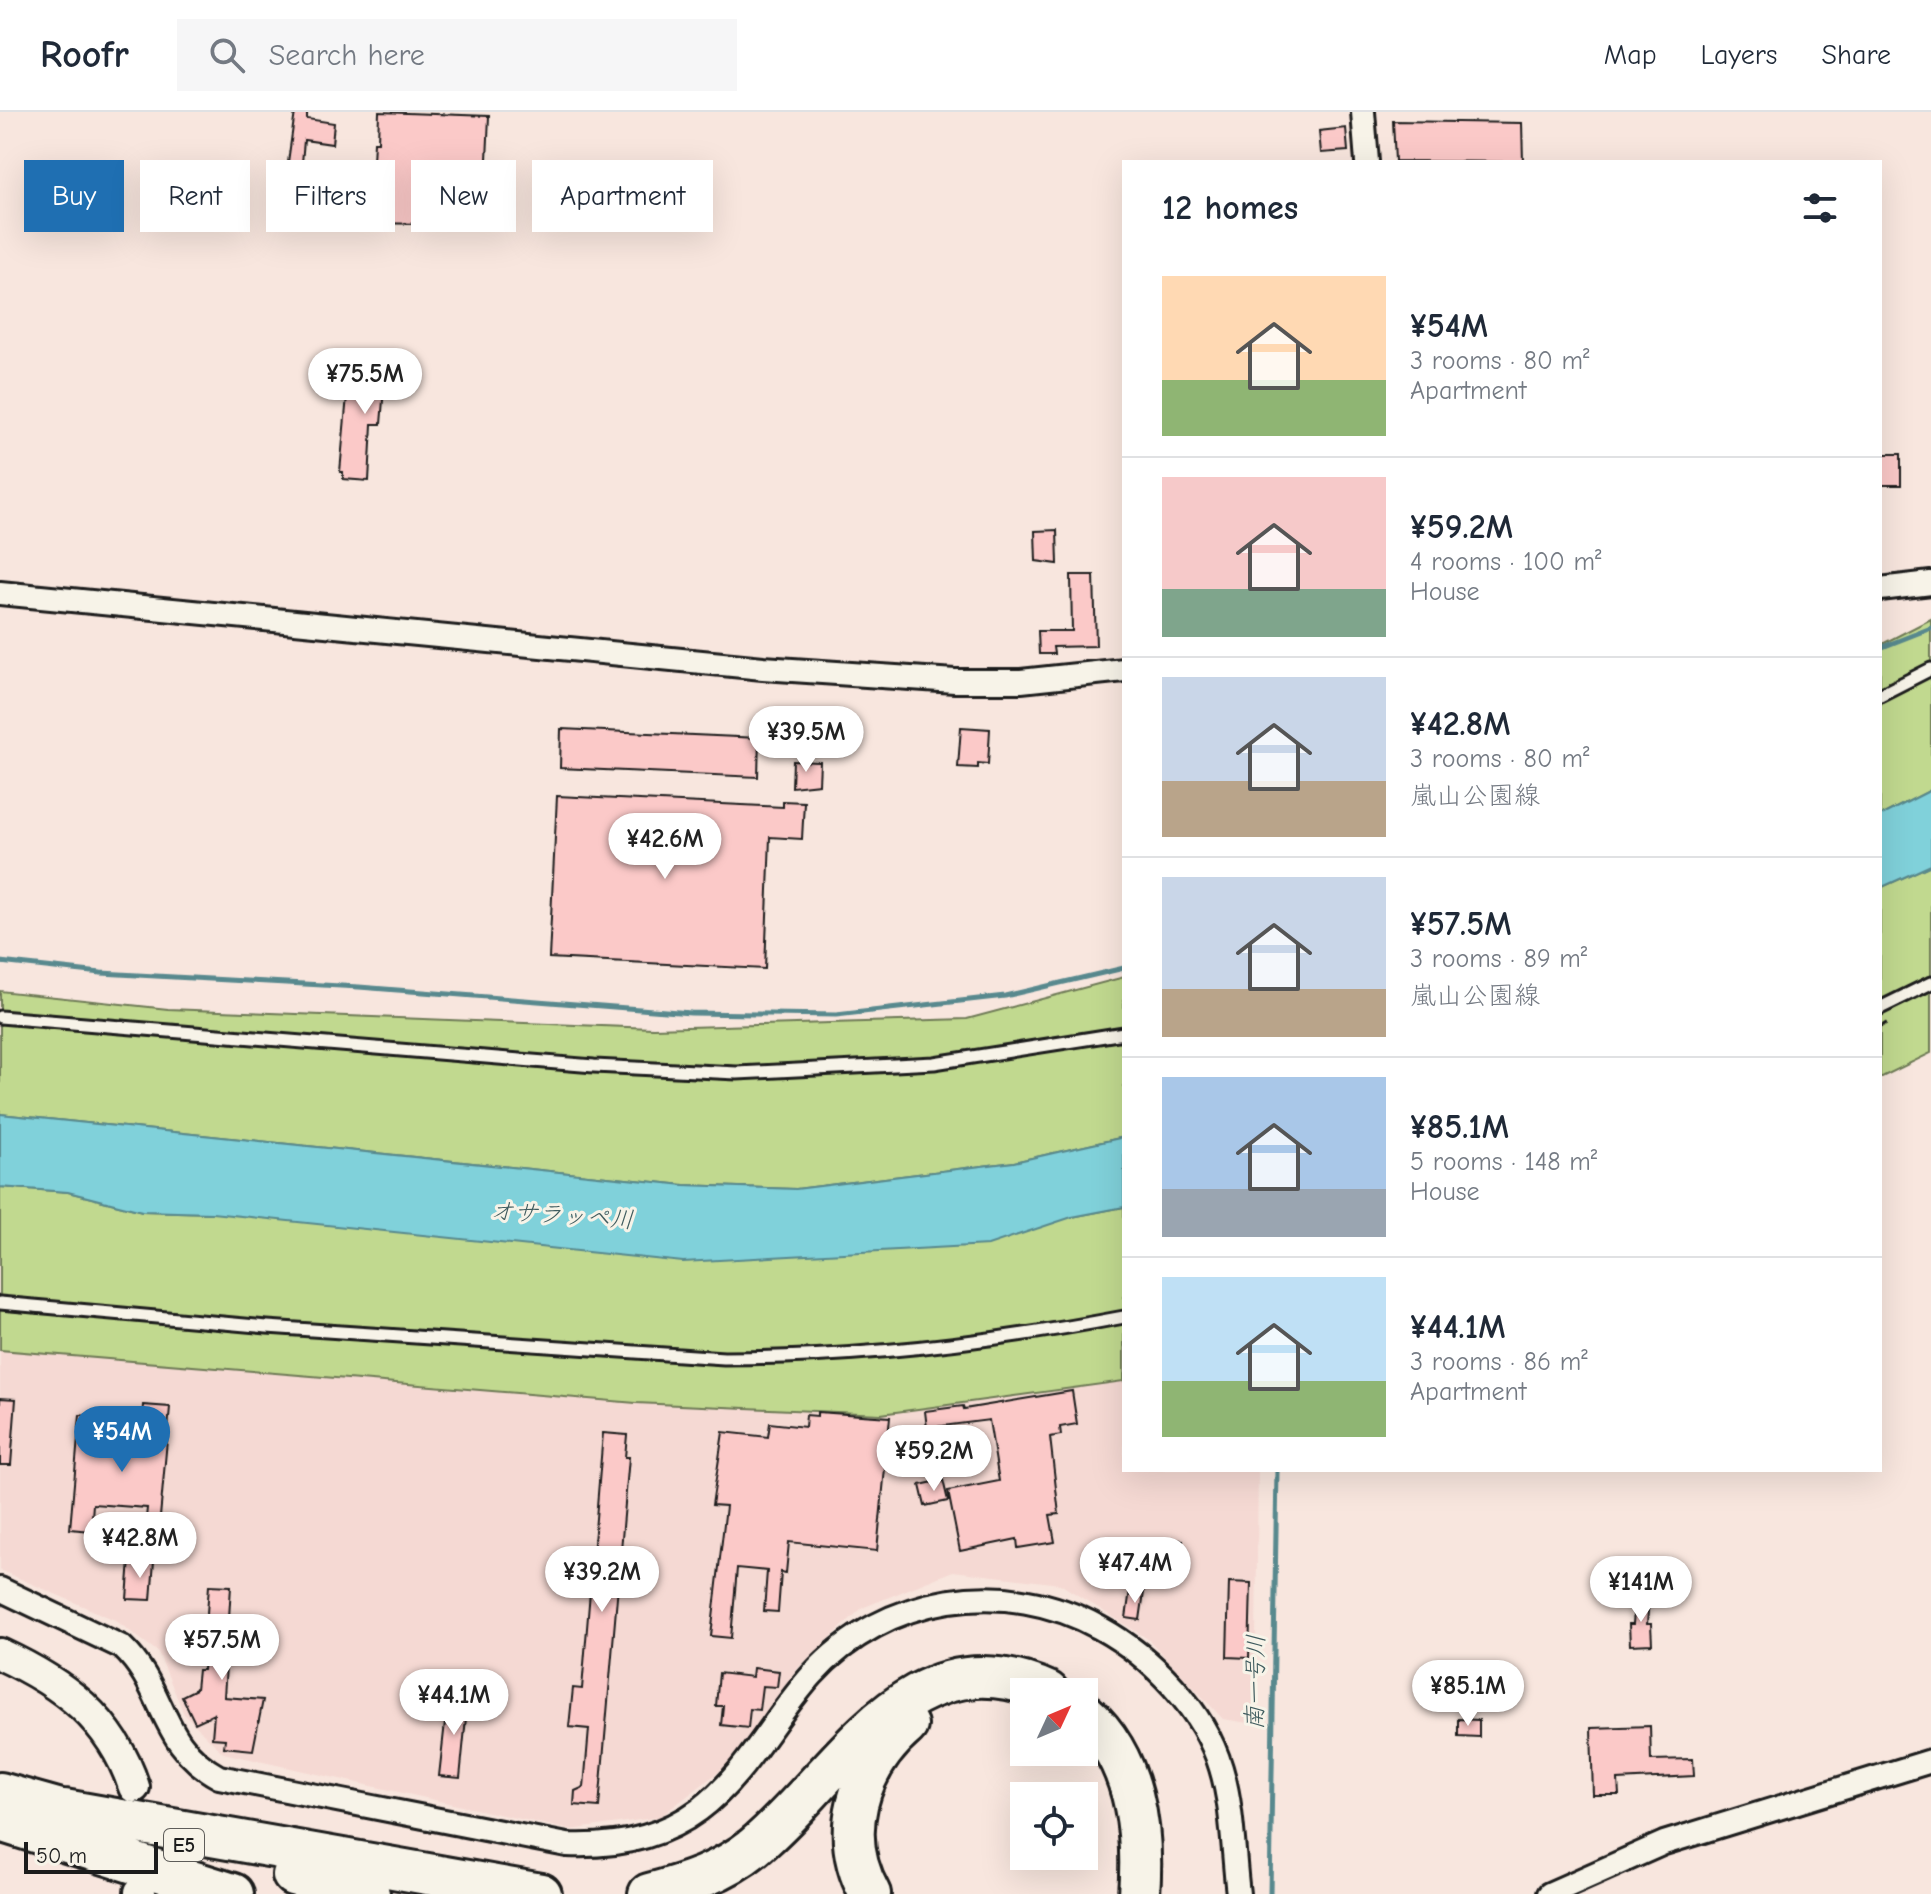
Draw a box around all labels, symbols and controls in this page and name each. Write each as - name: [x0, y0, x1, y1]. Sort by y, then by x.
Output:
- search box: [177, 19, 737, 91]
- text: Roofr: [40, 33, 129, 77]
- icon: search: [205, 33, 249, 77]
- text: Search here: [269, 38, 425, 73]
- text: Map: [1604, 39, 1657, 71]
- text: Layers: [1701, 39, 1777, 71]
- text: Share: [1821, 39, 1891, 71]
- chip: Buy: [24, 160, 124, 232]
- chip: Rent: [140, 160, 250, 232]
- chip: Filters: [266, 160, 395, 232]
- chip: New: [411, 160, 516, 232]
- chip: Apartment: [532, 160, 713, 232]
- icon: filters: [1798, 186, 1842, 230]
- text: 12 homes: [1162, 188, 1298, 228]
- text: ¥54M: [1410, 306, 1488, 346]
- icon: home: [1226, 308, 1322, 404]
- text: 3 rooms · 80 m²: [1410, 346, 1589, 376]
- pin: ¥75.5M: [300, 348, 430, 416]
- text: ¥75.5M: [326, 359, 404, 389]
- text: Apartment: [1410, 376, 1526, 406]
- text: ¥59.2M: [1410, 507, 1513, 547]
- icon: home: [1226, 509, 1322, 605]
- text: 4 rooms · 100 m²: [1410, 547, 1602, 577]
- text: House: [1410, 577, 1480, 607]
- text: ¥42.8M: [1410, 704, 1511, 744]
- pin: ¥39.5M: [741, 706, 871, 774]
- icon: home: [1226, 709, 1322, 805]
- text: ¥39.5M: [767, 717, 845, 747]
- text: 3 rooms · 80 m²: [1410, 744, 1589, 774]
- text: 嵐山公園線: [1410, 781, 1540, 811]
- pin: ¥42.6M: [600, 813, 730, 881]
- text: ¥42.6M: [626, 824, 704, 854]
- text: ¥57.5M: [1410, 904, 1512, 944]
- icon: home: [1226, 909, 1322, 1005]
- text: 3 rooms · 89 m²: [1410, 944, 1587, 974]
- text: 嵐山公園線: [1410, 981, 1540, 1011]
- text: ¥85.1M: [1410, 1107, 1509, 1147]
- icon: home: [1226, 1109, 1322, 1205]
- text: 5 rooms · 148 m²: [1410, 1147, 1597, 1177]
- text: House: [1410, 1177, 1480, 1207]
- water label: オサラッペ川: [489, 1196, 635, 1234]
- text: ¥44.1M: [1410, 1307, 1506, 1347]
- icon: home: [1226, 1309, 1322, 1405]
- text: 3 rooms · 86 m²: [1410, 1347, 1588, 1377]
- text: Apartment: [1410, 1377, 1526, 1407]
- pin: ¥54M: [75, 1406, 169, 1474]
- text: ¥54M: [92, 1417, 152, 1447]
- pin: ¥59.2M: [869, 1425, 999, 1493]
- text: ¥59.2M: [895, 1436, 973, 1466]
- pin: ¥42.8M: [75, 1512, 205, 1580]
- text: ¥42.8M: [102, 1523, 178, 1553]
- pin: ¥47.4M: [1070, 1537, 1200, 1605]
- pin: ¥39.2M: [537, 1546, 667, 1614]
- text: ¥47.4M: [1098, 1548, 1172, 1578]
- pin: ¥141M: [1585, 1556, 1697, 1624]
- text: ¥39.2M: [563, 1557, 641, 1587]
- text: ¥141M: [1608, 1567, 1674, 1597]
- pin: ¥57.5M: [157, 1614, 287, 1682]
- text: ¥57.5M: [183, 1625, 261, 1655]
- water label: 南一号川: [1240, 1634, 1270, 1730]
- pin: ¥85.1M: [1403, 1660, 1533, 1728]
- pin: ¥44.1M: [389, 1669, 519, 1737]
- text: ¥85.1M: [1430, 1671, 1506, 1701]
- north arrow: [1010, 1678, 1098, 1766]
- map controls: [1010, 1678, 1098, 1870]
- text: ¥44.1M: [417, 1680, 491, 1710]
- button: locate: [1010, 1782, 1098, 1870]
- road number: E5: [164, 1829, 204, 1861]
- scale bar: [24, 1838, 158, 1874]
- text: 50 m: [36, 1843, 87, 1869]

